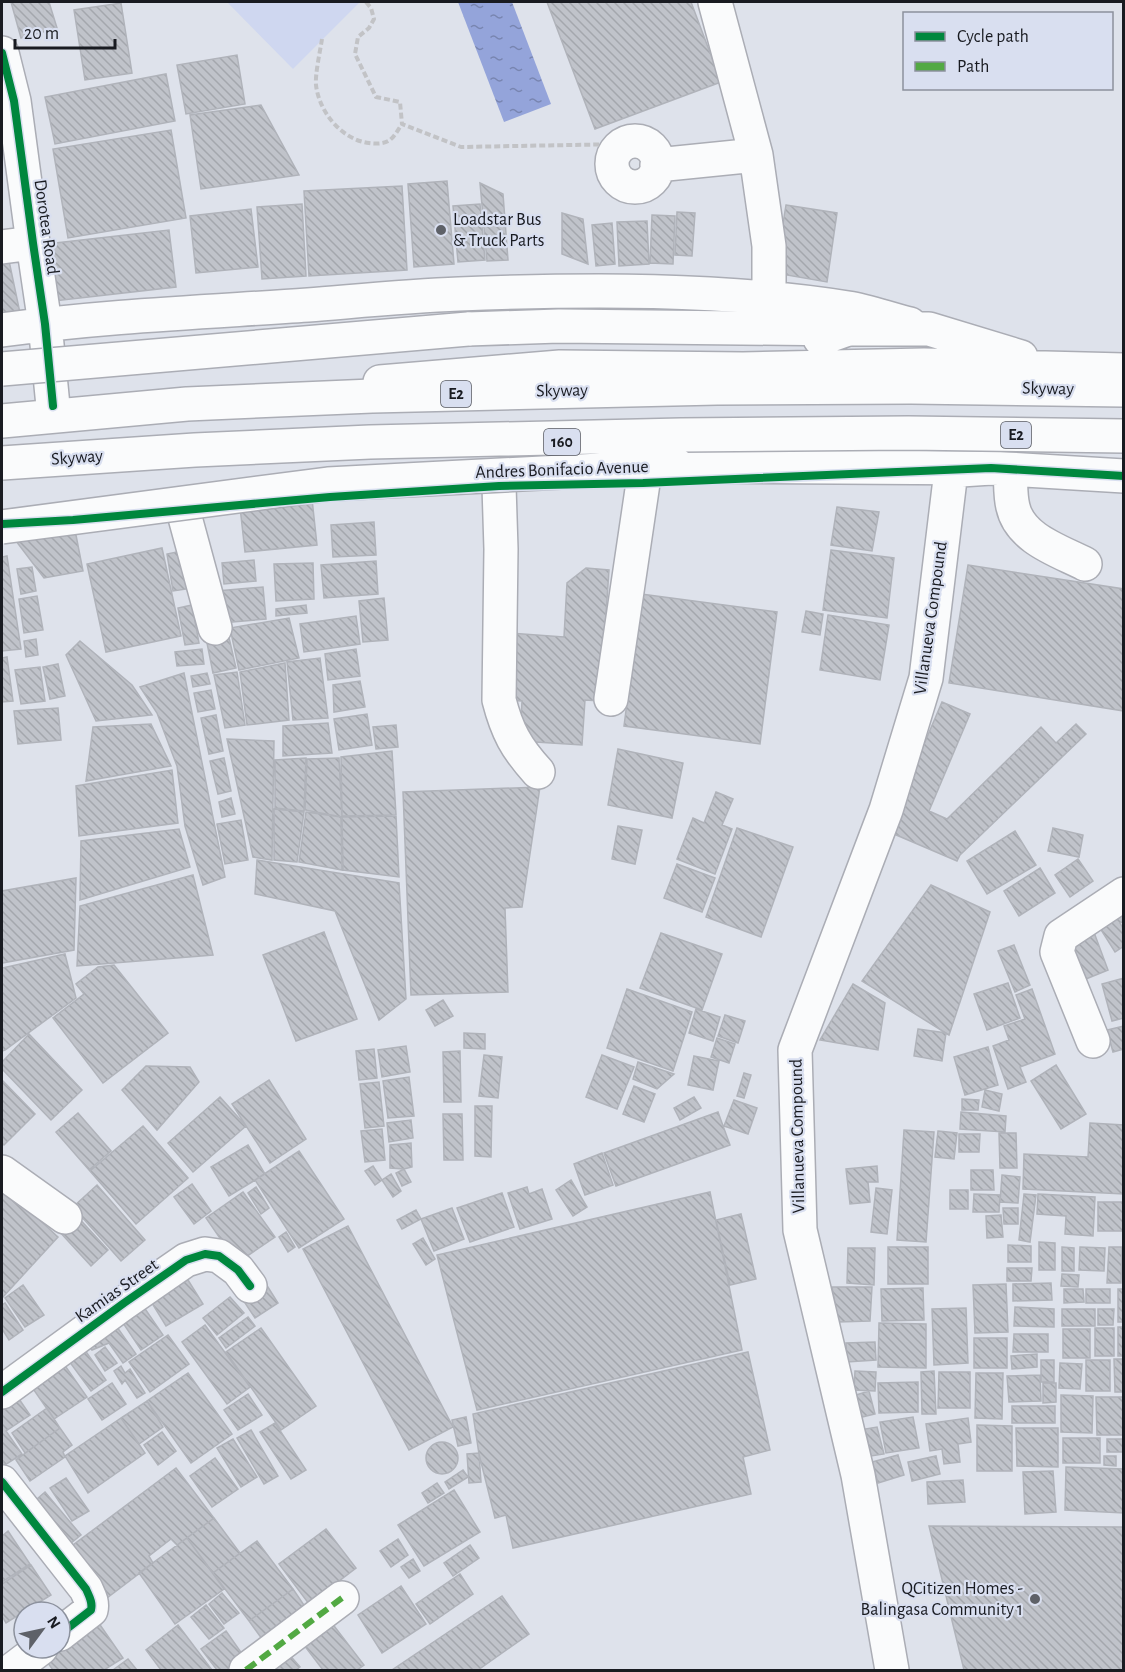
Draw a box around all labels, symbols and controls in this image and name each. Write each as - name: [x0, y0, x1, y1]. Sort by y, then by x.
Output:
- scale bar: [15, 12, 116, 50]
- legend: [903, 12, 1113, 90]
- text: 20 m: [24, 25, 59, 43]
- text: Cycle path: [957, 28, 1029, 46]
- text: Path: [957, 58, 989, 76]
- street label: Dorotea Road: [30, 178, 62, 276]
- place label: Loadstar Bus & Truck Parts: [453, 211, 544, 250]
- marker: Loadstar Bus & Truck Parts: [434, 223, 448, 237]
- street label: Skyway: [1022, 380, 1074, 398]
- road number: E2: [441, 381, 471, 407]
- street label: Skyway: [536, 382, 588, 400]
- road number: E2: [1001, 422, 1031, 448]
- road number: 160: [544, 429, 580, 455]
- street label: Skyway: [51, 447, 104, 469]
- street label: Andres Bonifacio Avenue: [475, 458, 649, 482]
- street label: Villanueva Compound: [911, 540, 951, 696]
- street label: Villanueva Compound: [788, 1059, 808, 1213]
- street label: Kamias Street: [72, 1256, 162, 1326]
- place label: QCitizen Homes - Balingasa Community 1: [861, 1580, 1023, 1619]
- marker: QCitizen Homes - Balingasa Community 1: [1028, 1592, 1042, 1606]
- north arrow: [12, 1600, 72, 1660]
- text: N: [44, 1613, 63, 1631]

